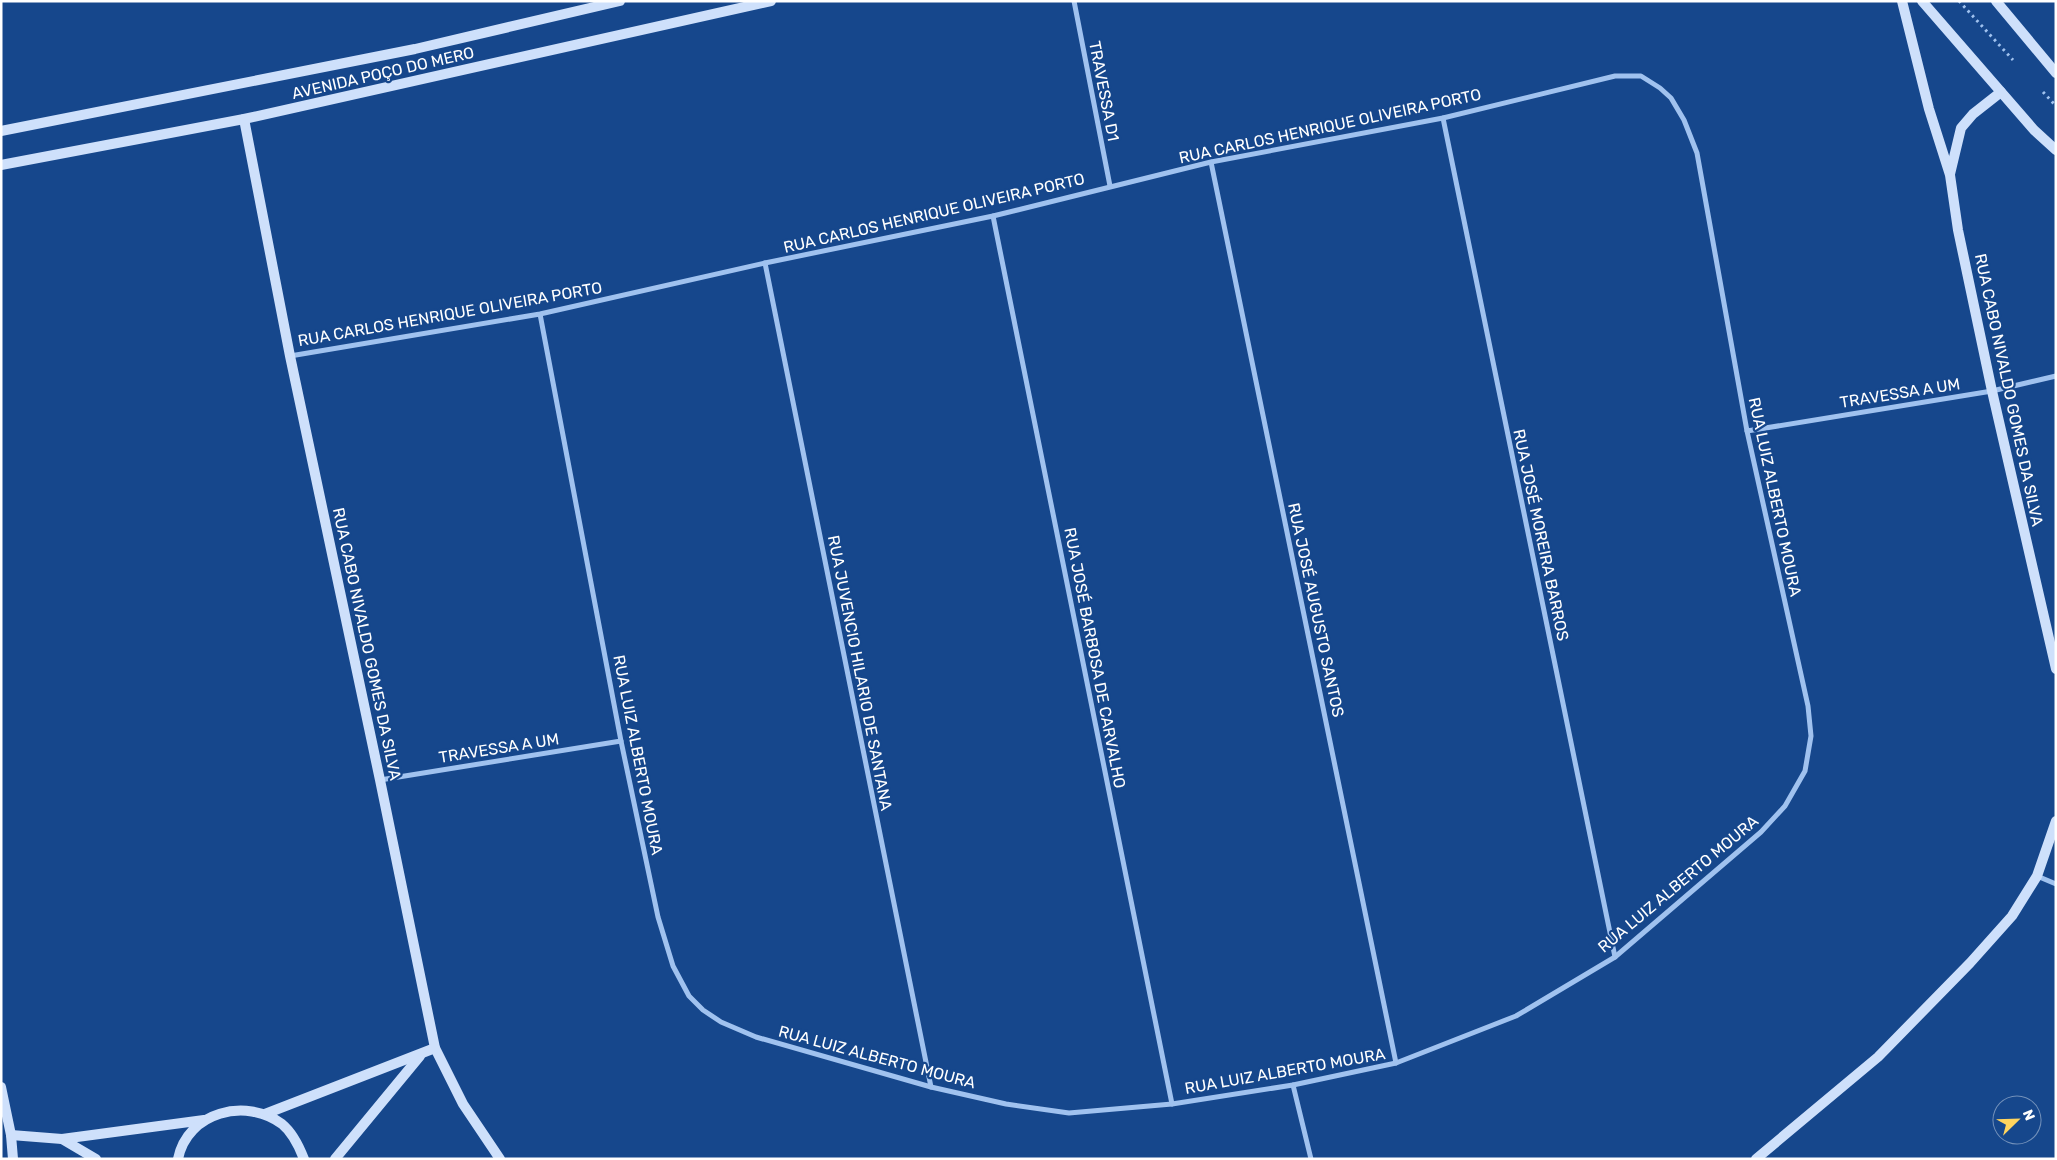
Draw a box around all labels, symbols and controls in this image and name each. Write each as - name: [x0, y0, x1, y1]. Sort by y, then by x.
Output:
- street label: TRAVESSA D1: [1085, 39, 1123, 143]
- street label: AVENIDA POÇO DO MERO: [290, 43, 476, 103]
- street label: RUA CARLOS HENRIQUE OLIVEIRA PORTO: [1177, 85, 1483, 167]
- street label: RUA CARLOS HENRIQUE OLIVEIRA PORTO: [782, 169, 1086, 257]
- street label: RUA CABO NIVALDO GOMES DA SILVA: [1971, 252, 2047, 528]
- street label: RUA CARLOS HENRIQUE OLIVEIRA PORTO: [296, 278, 604, 350]
- street label: TRAVESSA A UM: [1838, 374, 1962, 412]
- street label: RUA LUIZ ALBERTO MOURA: [1745, 396, 1805, 599]
- street label: RUA JOSÉ MOREIRA BARROS: [1509, 427, 1573, 643]
- street label: RUA JOSÉ AUGUSTO SANTOS: [1284, 501, 1348, 719]
- street label: RUA CABO NIVALDO GOMES DA SILVA: [329, 506, 405, 782]
- street label: RUA JOSÉ BARBOSA DE CARVALHO: [1060, 526, 1130, 790]
- street label: RUA JUVENCIO HILARIO DE SANTANA: [824, 534, 896, 813]
- street label: RUA LUIZ ALBERTO MOURA: [609, 653, 667, 857]
- street label: TRAVESSA A UM: [437, 729, 561, 767]
- street label: RUA LUIZ ALBERTO MOURA: [1594, 811, 1762, 957]
- street label: RUA LUIZ ALBERTO MOURA: [776, 1022, 978, 1093]
- street label: RUA LUIZ ALBERTO MOURA: [1183, 1044, 1387, 1098]
- north arrow: [1992, 1095, 2042, 1145]
- text: N: [2019, 1107, 2038, 1123]

